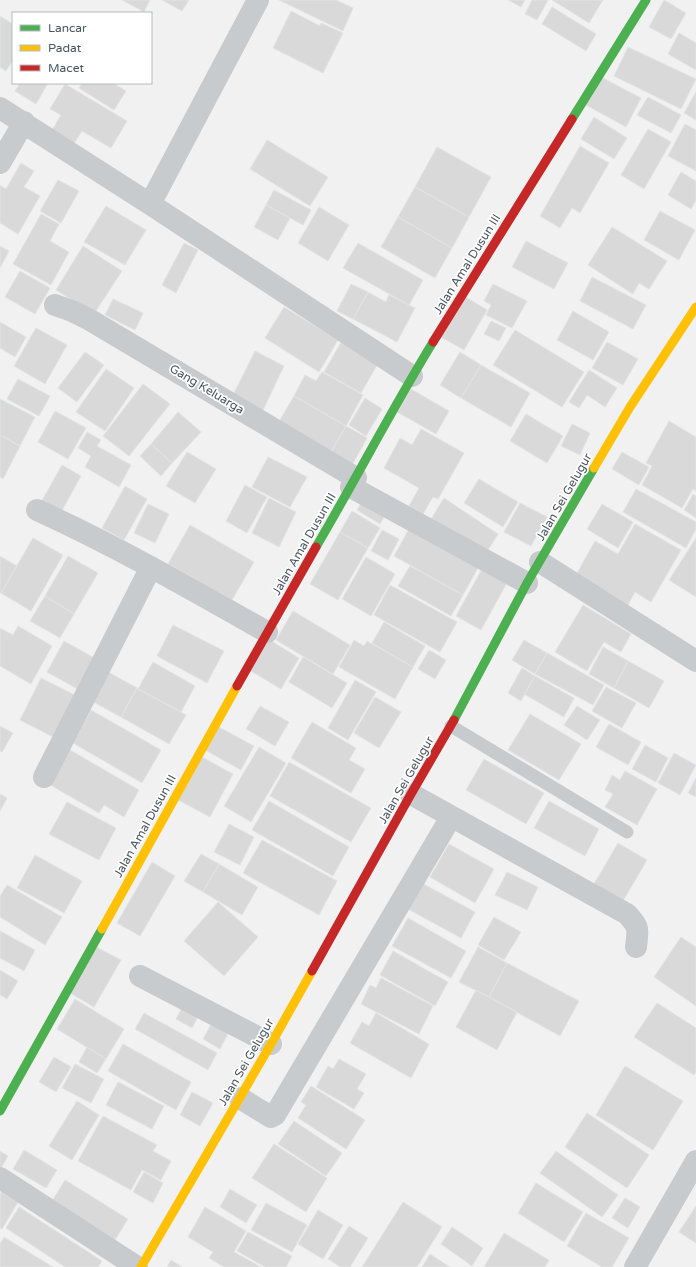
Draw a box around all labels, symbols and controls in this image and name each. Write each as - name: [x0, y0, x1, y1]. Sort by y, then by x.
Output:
- legend: [12, 12, 152, 84]
- text: Lancar: [48, 21, 87, 35]
- text: Padat: [48, 41, 82, 55]
- text: Macet: [48, 61, 84, 75]
- street label: Jalan Amal Dusun III: [431, 211, 503, 317]
- street label: Gang Keluarga: [167, 361, 247, 417]
- street label: Jalan Sei Gelugur: [533, 451, 595, 543]
- street label: Jalan Amal Dusun III: [269, 491, 339, 597]
- street label: Jalan Sei Gelugur: [375, 734, 437, 826]
- street label: Jalan Amal Dusun III: [111, 772, 179, 880]
- street label: Jalan Sei Gelugur: [215, 1016, 277, 1108]

